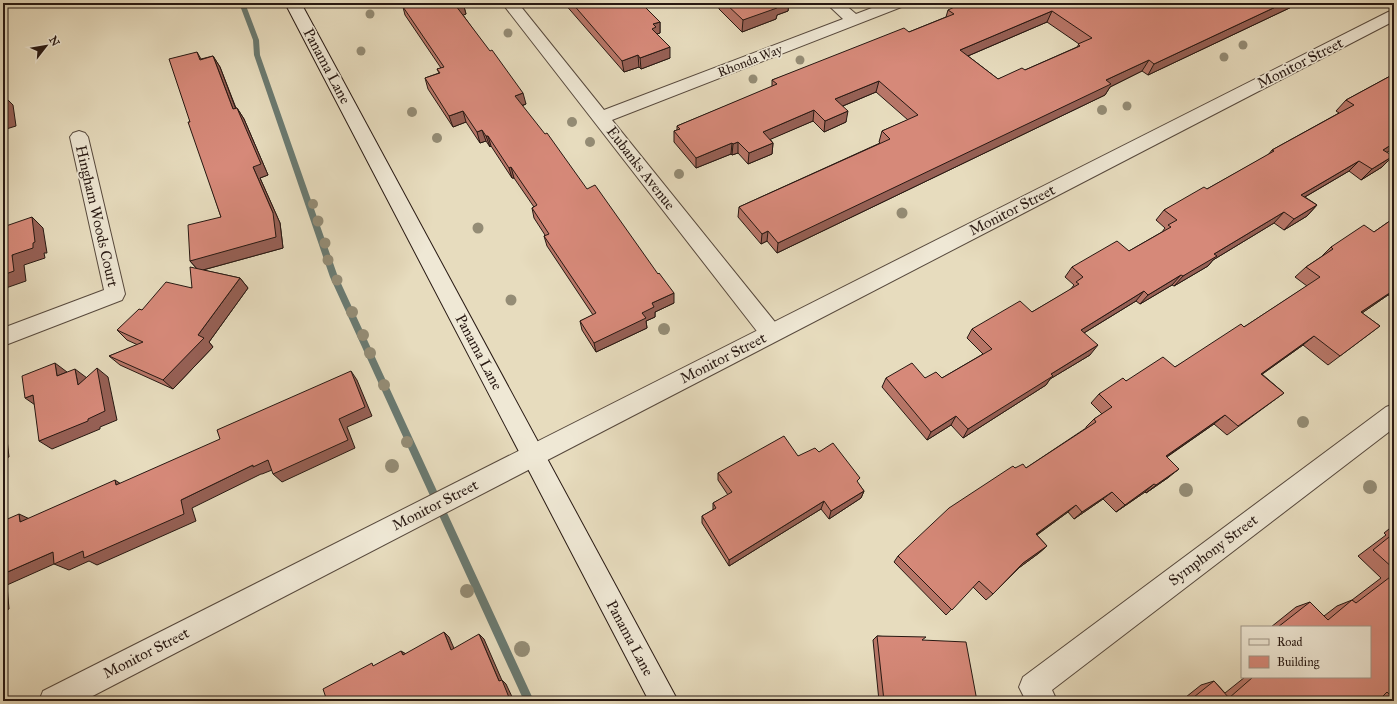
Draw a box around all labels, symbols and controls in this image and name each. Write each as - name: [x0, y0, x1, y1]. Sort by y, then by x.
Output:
- street label: Panama Lane: [300, 25, 354, 107]
- north arrow: [26, 26, 66, 66]
- street label: Monitor Street: [1254, 33, 1347, 92]
- text: N: [46, 34, 62, 49]
- street label: Rhonda Way: [715, 41, 785, 81]
- street label: Eubanks Avenue: [603, 123, 679, 213]
- street label: Hingham Woods Court: [72, 143, 122, 289]
- street label: Monitor Street: [966, 180, 1059, 239]
- street label: Panama Lane: [452, 311, 506, 393]
- street label: Monitor Street: [677, 328, 770, 387]
- street label: Monitor Street: [389, 475, 482, 534]
- street label: Symphony Street: [1165, 510, 1262, 589]
- street label: Panama Lane: [603, 597, 657, 679]
- street label: Monitor Street: [100, 623, 193, 682]
- legend: [1241, 626, 1371, 678]
- text: Road: [1277, 635, 1303, 649]
- text: Building: [1277, 655, 1320, 670]

